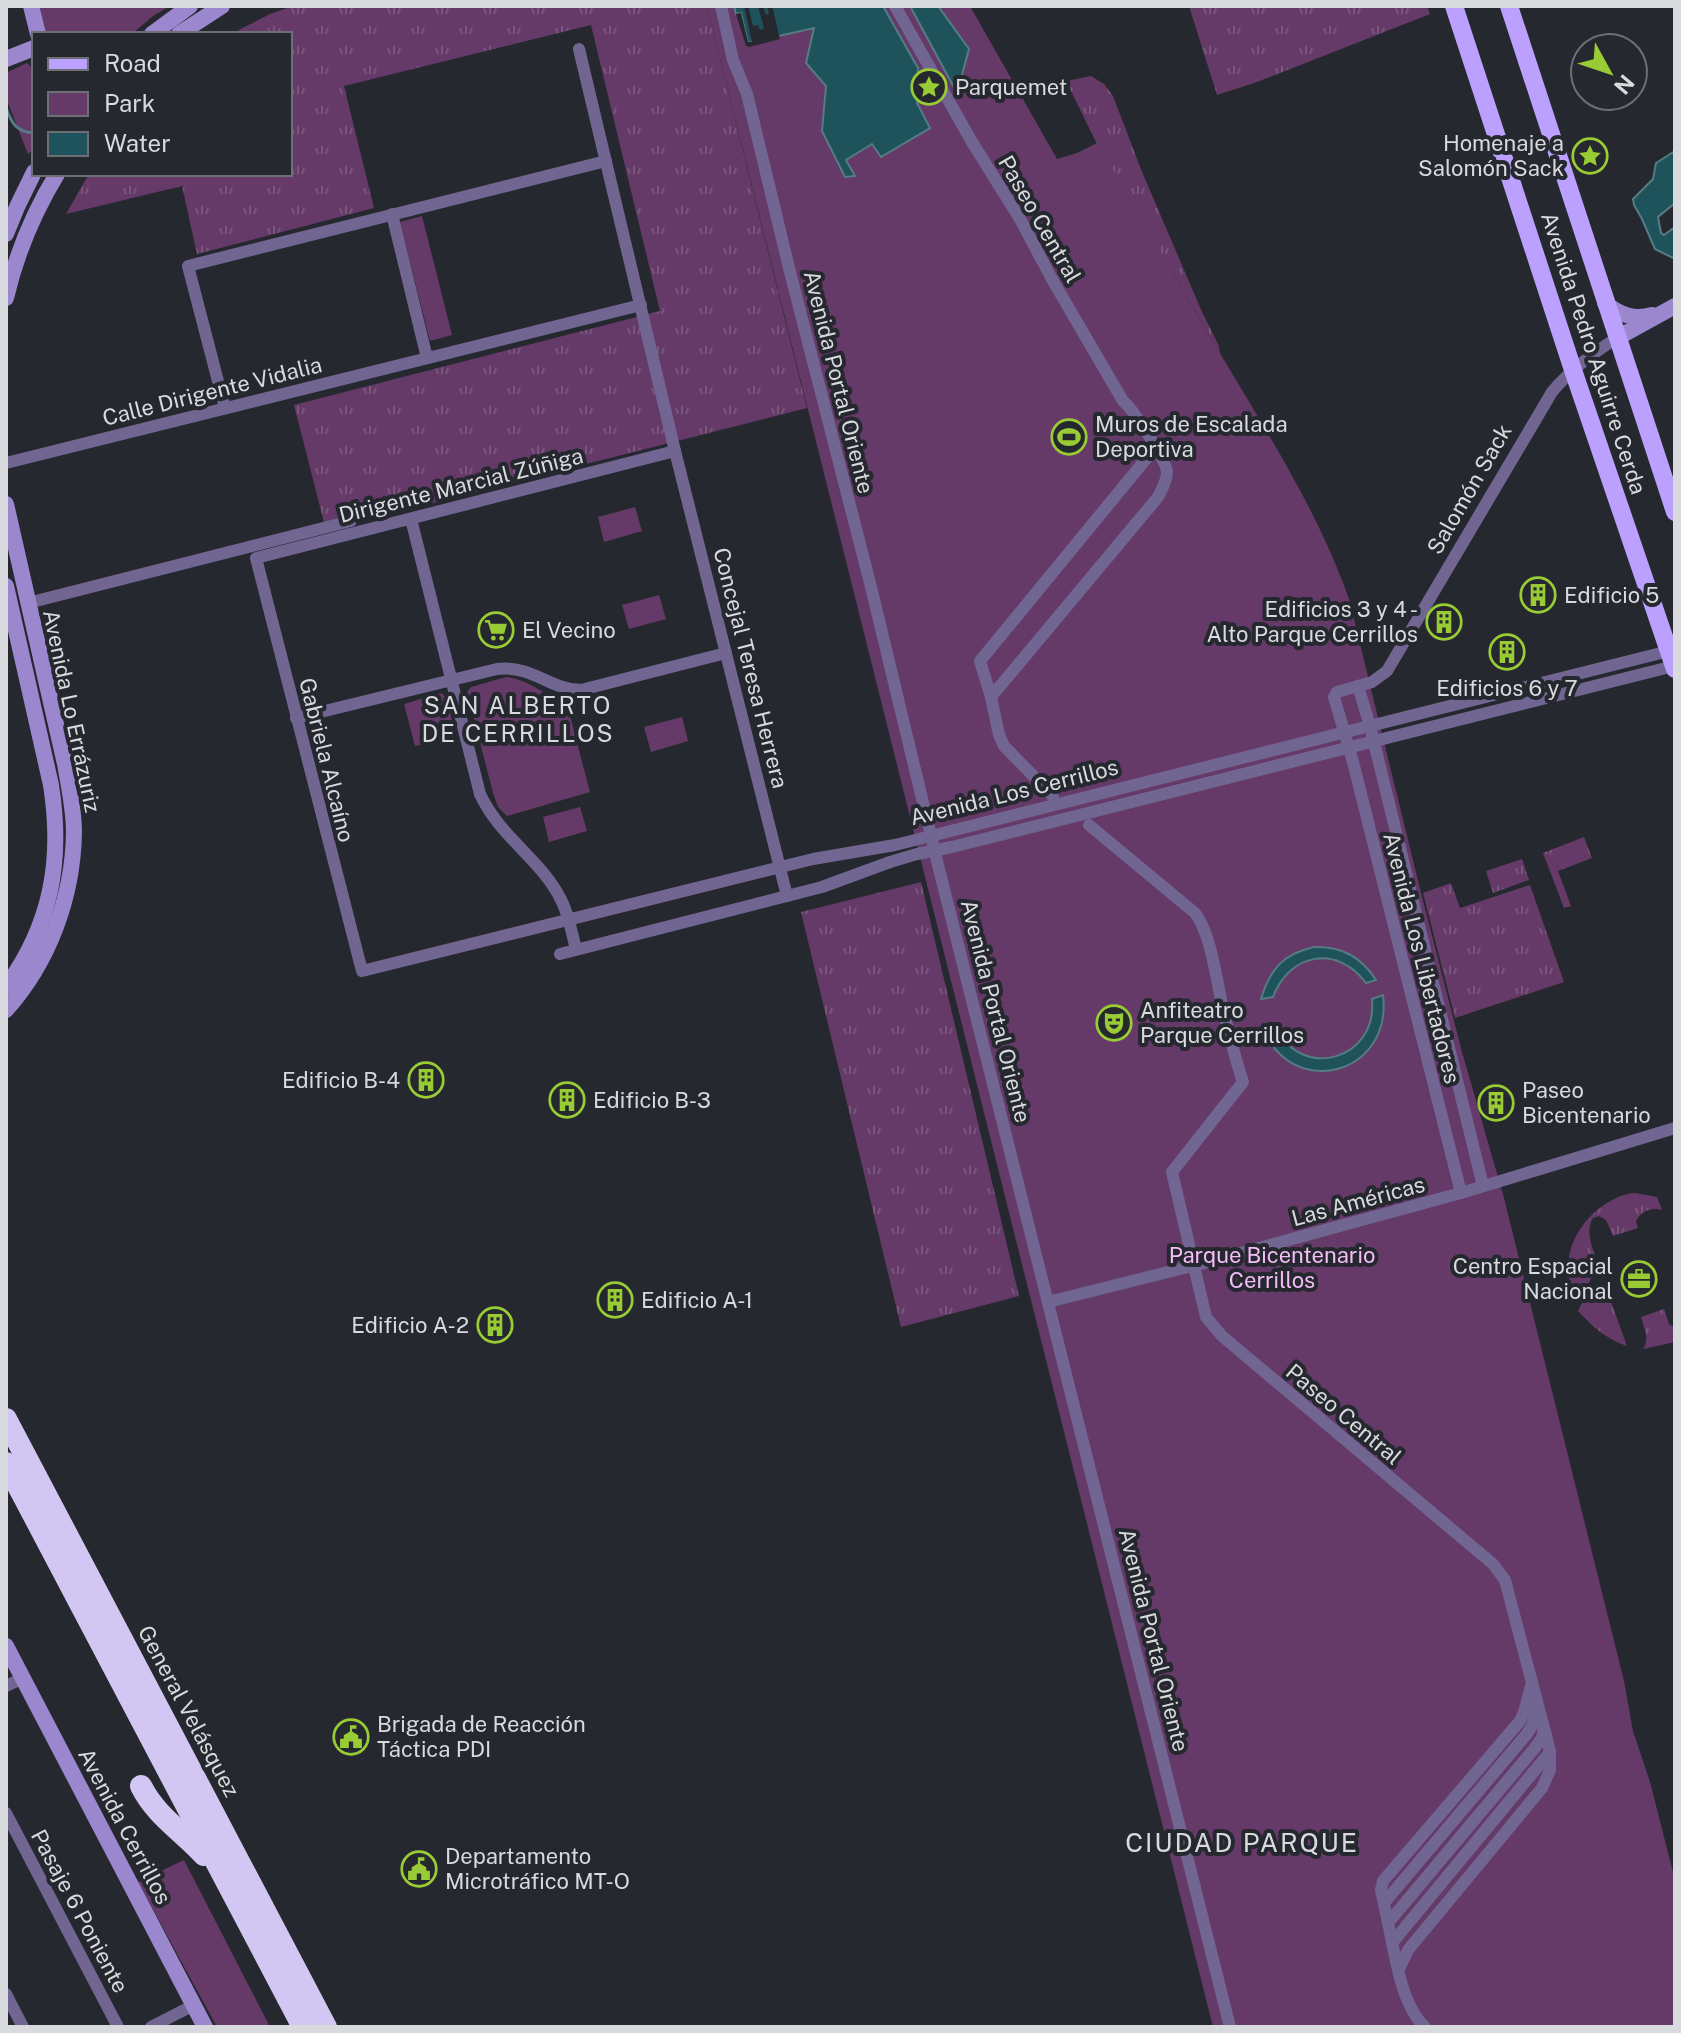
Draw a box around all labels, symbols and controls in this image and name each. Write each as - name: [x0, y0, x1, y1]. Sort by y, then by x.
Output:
- legend: [32, 32, 292, 176]
- north arrow: [1569, 32, 1649, 112]
- text: Road: [104, 49, 161, 77]
- place icon: Parquemet: [910, 68, 948, 106]
- text: N: [1609, 70, 1640, 100]
- place label: Parquemet: [955, 74, 1067, 100]
- text: Park: [104, 89, 155, 117]
- text: Water: [104, 129, 171, 157]
- place label: Homenaje a Salomón Sack: [1418, 130, 1564, 181]
- place icon: Homenaje a Salomón Sack: [1571, 137, 1609, 175]
- street label: Paseo Central: [993, 151, 1087, 287]
- street label: Avenida Pedro Aguirre Cerda: [1536, 209, 1652, 497]
- street label: Avenida Portal Oriente: [799, 268, 879, 496]
- street label: Calle Dirigente Vidalia: [100, 351, 324, 431]
- place label: Muros de Escalada Deportiva: [1095, 411, 1288, 462]
- sports icon: Muros de Escalada Deportiva: [1050, 418, 1088, 456]
- street label: Salomón Sack: [1421, 419, 1517, 559]
- street label: Dirigente Marcial Zúñiga: [336, 442, 586, 528]
- street label: Concejal Teresa Herrera: [709, 545, 793, 791]
- building icon: Edificio 5: [1519, 576, 1557, 614]
- place label: Edificio 5: [1564, 582, 1659, 608]
- place label: Edificios 3 y 4 - Alto Parque Cerrillos: [1206, 596, 1418, 647]
- building icon: Edificios 3 y 4 - Alto Parque Cerrillos: [1425, 603, 1463, 641]
- street label: Avenida Lo Errázuriz: [38, 607, 106, 815]
- supermarket icon: El Vecino: [477, 611, 515, 649]
- place label: El Vecino: [522, 617, 616, 643]
- building icon: Edificios 6 y 7: [1488, 633, 1526, 671]
- street label: Gabriela Alcaíno: [294, 675, 360, 845]
- place label: Edificios 6 y 7: [1436, 675, 1578, 701]
- district label: SAN ALBERTO DE CERRILLOS: [421, 691, 615, 747]
- street label: Avenida Los Cerrillos: [907, 754, 1121, 830]
- street label: Avenida Los Libertadores: [1378, 830, 1466, 1086]
- street label: Avenida Portal Oriente: [956, 897, 1036, 1125]
- place label: Anfiteatro Parque Cerrillos: [1140, 997, 1304, 1048]
- theatre icon: Anfiteatro Parque Cerrillos: [1095, 1004, 1133, 1042]
- building icon: Edificio B-4: [407, 1061, 445, 1099]
- place label: Edificio B-4: [282, 1067, 400, 1093]
- place label: Paseo Bicentenario: [1522, 1077, 1651, 1128]
- building icon: Edificio B-3: [548, 1081, 586, 1119]
- building icon: Paseo Bicentenario: [1477, 1084, 1515, 1122]
- place label: Edificio B-3: [593, 1087, 711, 1113]
- street label: Las Américas: [1288, 1171, 1428, 1231]
- park label: Parque Bicentenario Cerrillos: [1169, 1242, 1375, 1293]
- place label: Centro Espacial Nacional: [1453, 1253, 1613, 1304]
- office icon: Centro Espacial Nacional: [1620, 1260, 1658, 1298]
- building icon: Edificio A-1: [596, 1281, 634, 1319]
- place label: Edificio A-1: [641, 1287, 753, 1313]
- building icon: Edificio A-2: [476, 1306, 514, 1344]
- place label: Edificio A-2: [351, 1312, 469, 1338]
- street label: Paseo Central: [1281, 1358, 1407, 1470]
- street label: Avenida Portal Oriente: [1114, 1526, 1194, 1754]
- street label: General Velásquez: [133, 1621, 245, 1801]
- place label: Brigada de Reacción Táctica PDI: [377, 1711, 586, 1762]
- public building icon: Brigada de Reacción Táctica PDI: [332, 1718, 370, 1756]
- street label: Avenida Cerrillos: [73, 1744, 177, 1908]
- street label: Pasaje 6 Poniente: [26, 1825, 134, 1997]
- district label: CIUDAD PARQUE: [1125, 1827, 1359, 1858]
- place label: Departamento Microtráfico MT-O: [445, 1843, 630, 1894]
- public building icon: Departamento Microtráfico MT-O: [400, 1850, 438, 1888]

